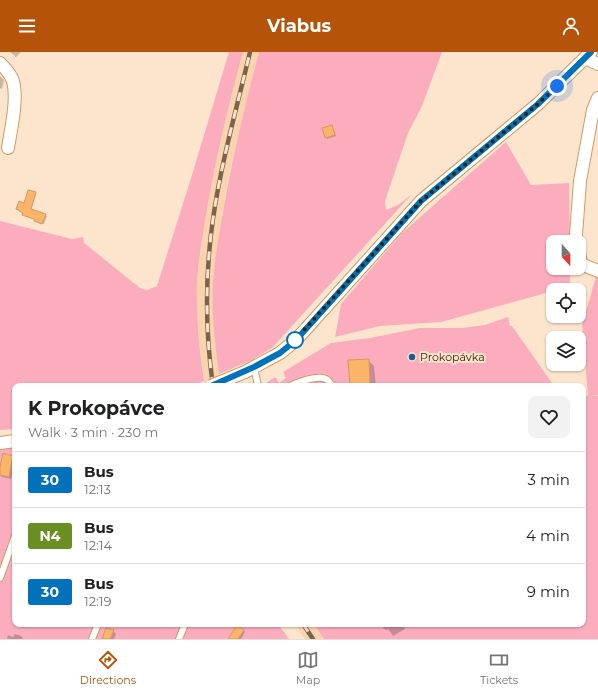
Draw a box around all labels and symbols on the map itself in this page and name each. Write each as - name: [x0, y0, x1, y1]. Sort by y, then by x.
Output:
- your location: [547, 76, 567, 96]
- north arrow: [546, 235, 586, 275]
- unlabelled marker: [286, 331, 304, 349]
- place label: Prokopávka: [420, 350, 485, 364]
- marker: Prokopávka: [407, 352, 417, 362]

